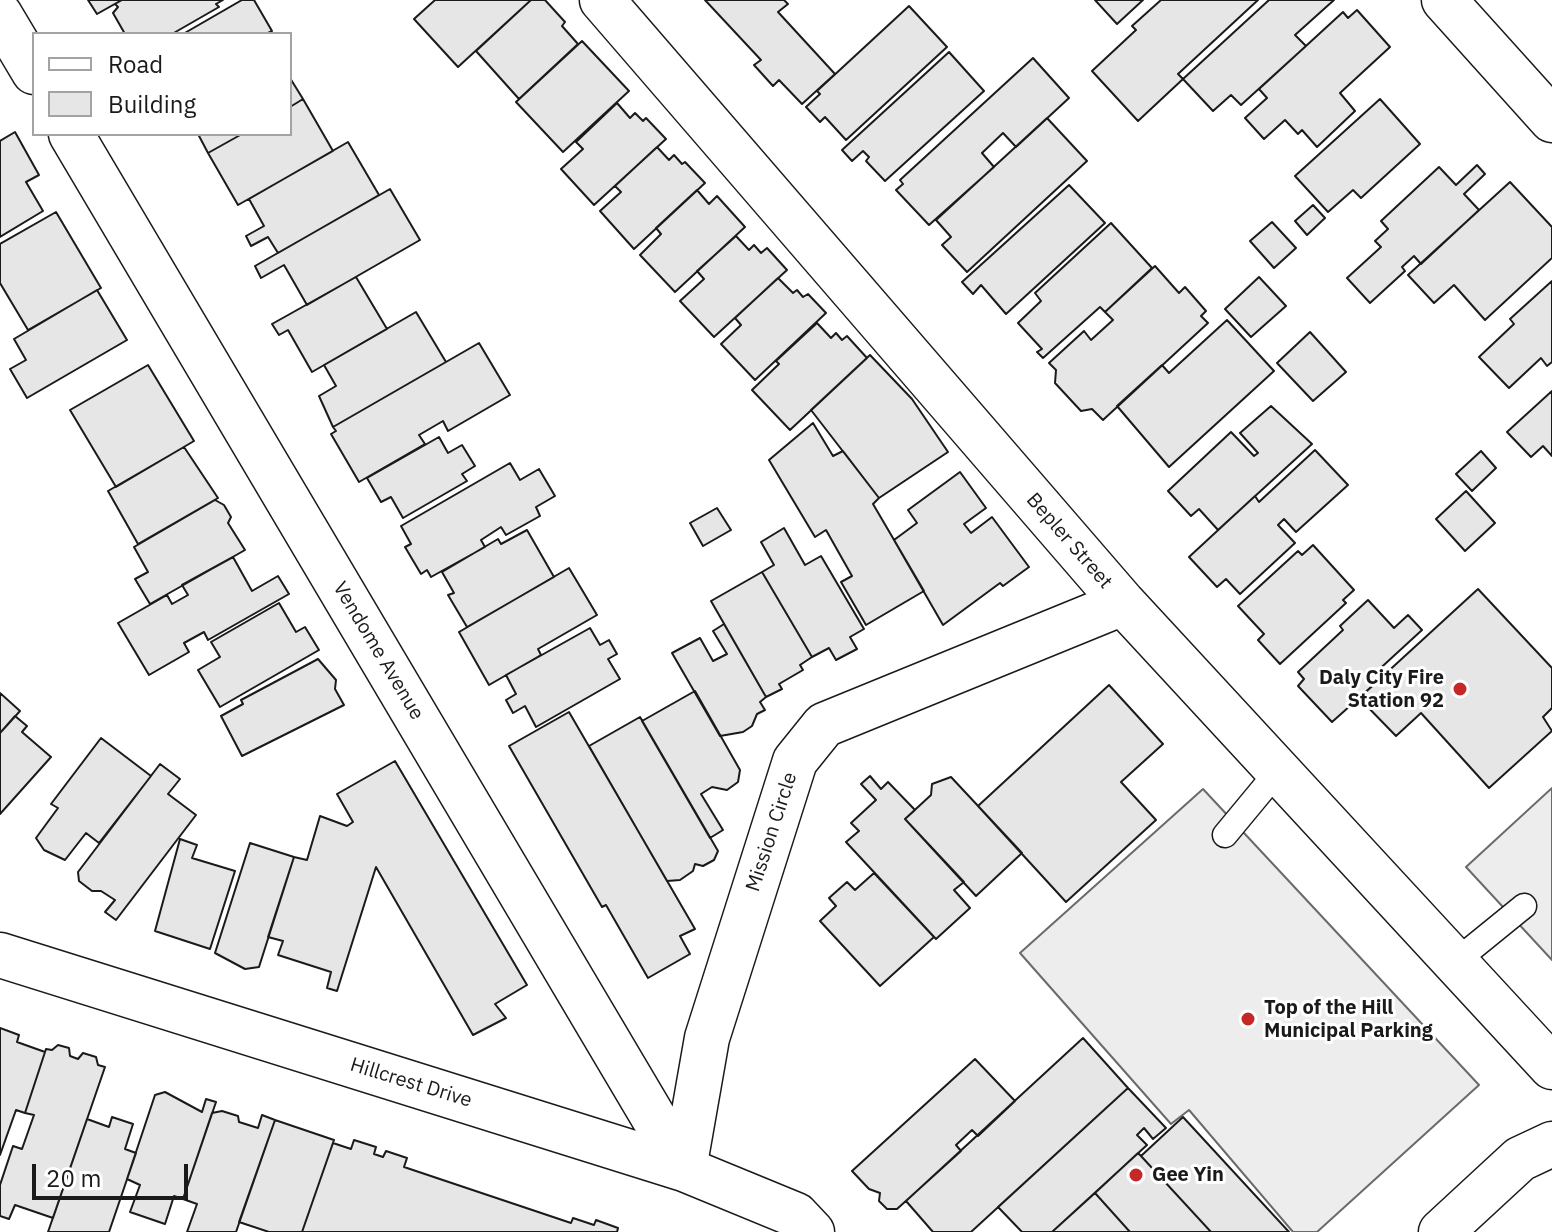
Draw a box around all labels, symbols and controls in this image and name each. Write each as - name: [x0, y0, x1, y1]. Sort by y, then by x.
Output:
- legend: [32, 32, 292, 136]
- text: Road: [108, 48, 163, 80]
- text: Building: [108, 88, 196, 120]
- street label: Bepler Street: [1021, 488, 1117, 594]
- street label: Vendome Avenue: [327, 578, 429, 724]
- place label: Daly City Fire Station 92: [1319, 666, 1444, 713]
- marker: Daly City Fire Station 92: [1451, 680, 1469, 698]
- street label: Mission Circle: [741, 769, 803, 895]
- place label: Top of the Hill Municipal Parking: [1264, 996, 1433, 1043]
- marker: Top of the Hill Municipal Parking: [1239, 1010, 1257, 1028]
- street label: Hillcrest Drive: [347, 1053, 475, 1113]
- scale bar: [36, 1148, 192, 1198]
- text: 20 m: [46, 1162, 101, 1194]
- place label: Gee Yin: [1152, 1163, 1224, 1187]
- marker: Gee Yin: [1127, 1166, 1145, 1184]

